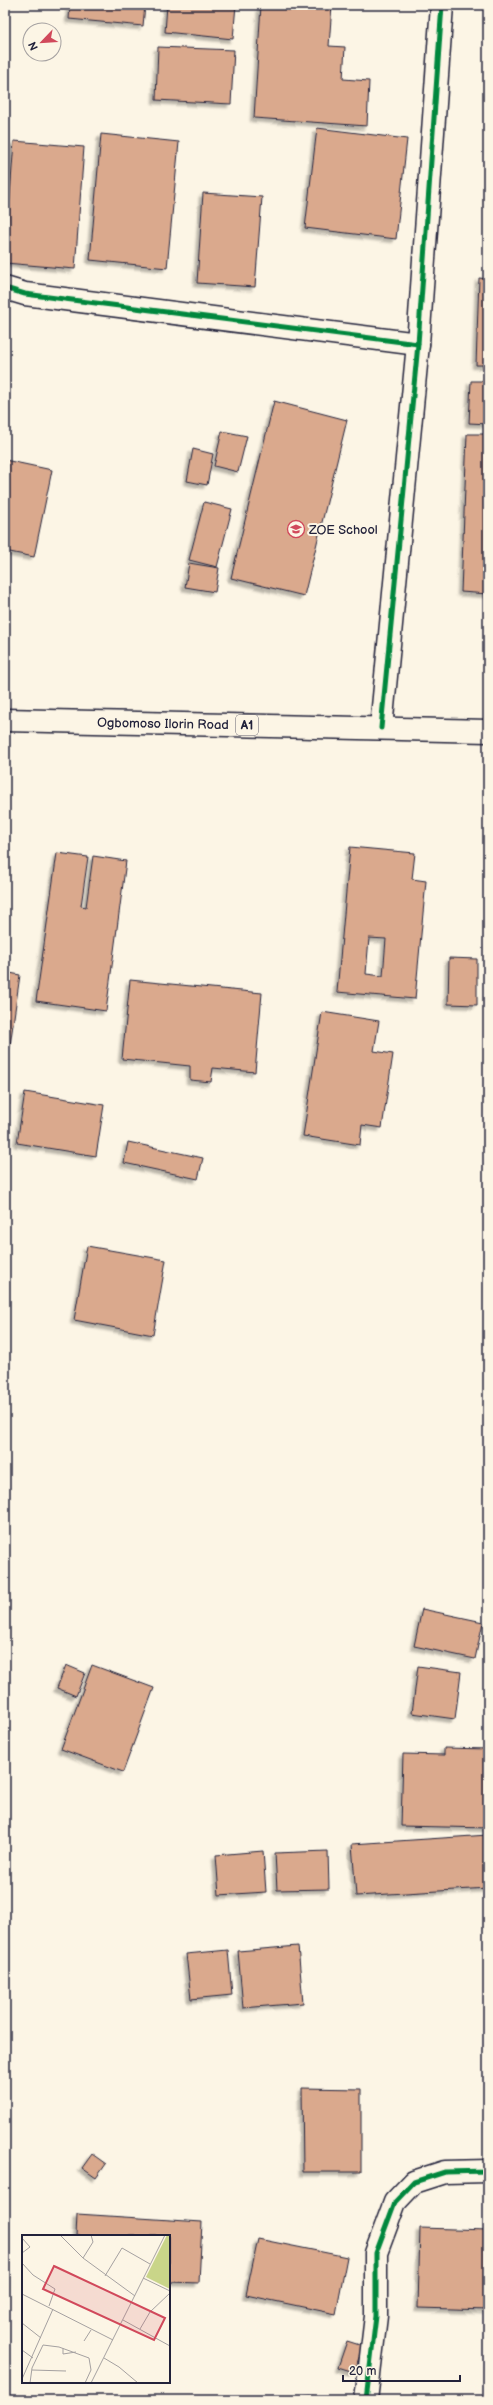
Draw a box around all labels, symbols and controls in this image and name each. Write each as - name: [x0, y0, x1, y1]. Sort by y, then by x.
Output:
- north arrow: [22, 22, 62, 62]
- text: N: [26, 40, 41, 53]
- school or university icon: ZOE School: [286, 519, 306, 539]
- place label: ZOE School: [308, 522, 378, 538]
- street label: Ogbomoso Ilorin Road: [97, 715, 229, 733]
- road number: A1: [236, 715, 258, 735]
- inset map: [22, 2235, 170, 2383]
- scale bar: [343, 2357, 460, 2383]
- text: 20 m: [349, 2364, 376, 2379]

